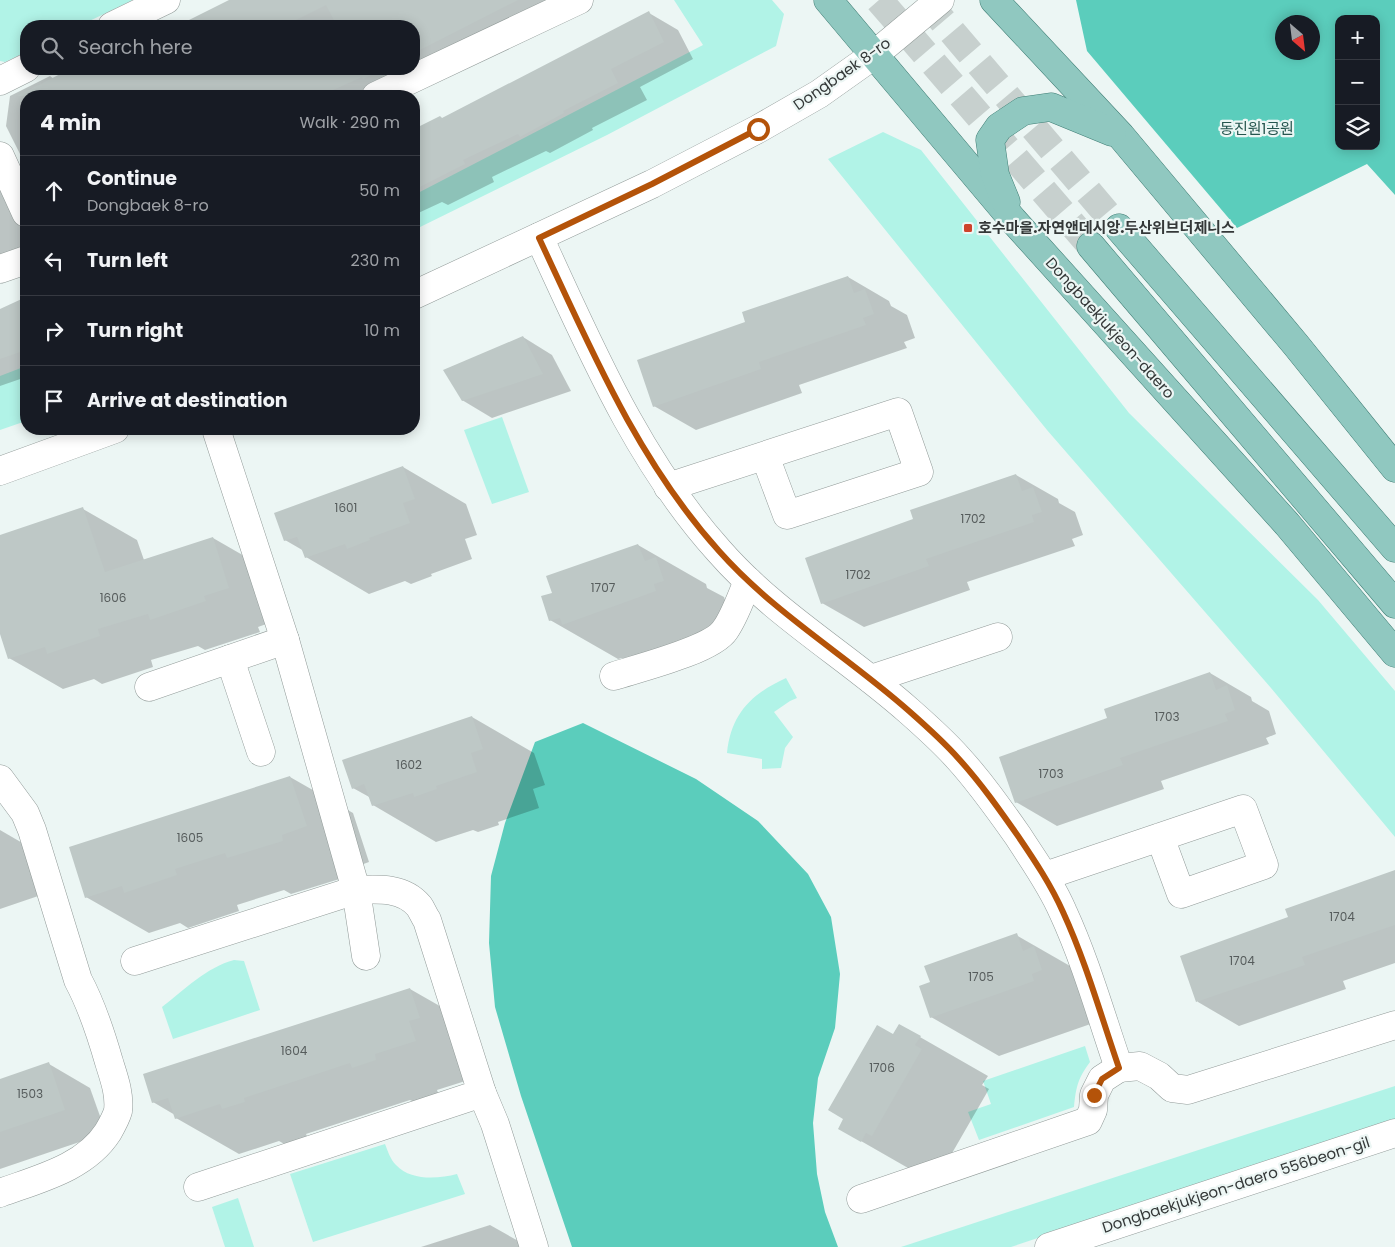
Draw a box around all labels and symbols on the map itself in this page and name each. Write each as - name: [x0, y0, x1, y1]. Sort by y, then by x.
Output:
- north arrow: [1275, 15, 1320, 60]
- street label: Dongbaek 8-ro: [789, 32, 895, 115]
- route start: [747, 118, 770, 141]
- park label: 동진원1공원: [1220, 118, 1294, 139]
- place label: 호수마을.자연앤데시앙.두산위브더제니스: [978, 217, 1235, 238]
- marker: 호수마을.자연앤데시앙.두산위브더제니스: [962, 222, 974, 234]
- street label: Dongbaekjukjeon-daero: [1041, 252, 1180, 403]
- house number: 1601: [335, 499, 357, 516]
- house number: 1702: [961, 510, 986, 527]
- house number: 1702: [846, 566, 871, 583]
- house number: 1707: [591, 579, 616, 596]
- house number: 1606: [100, 589, 126, 606]
- house number: 1703: [1155, 708, 1180, 725]
- house number: 1602: [396, 756, 422, 773]
- house number: 1703: [1039, 765, 1064, 782]
- house number: 1605: [177, 829, 203, 846]
- house number: 1704: [1329, 908, 1355, 925]
- house number: 1704: [1229, 952, 1255, 969]
- house number: 1705: [968, 968, 994, 985]
- house number: 1604: [281, 1042, 308, 1059]
- house number: 1706: [869, 1059, 895, 1076]
- route end: [1083, 1084, 1106, 1107]
- house number: 1503: [17, 1085, 43, 1102]
- street label: Dongbaekjukjeon-daero 556beon-gil: [1099, 1131, 1372, 1238]

